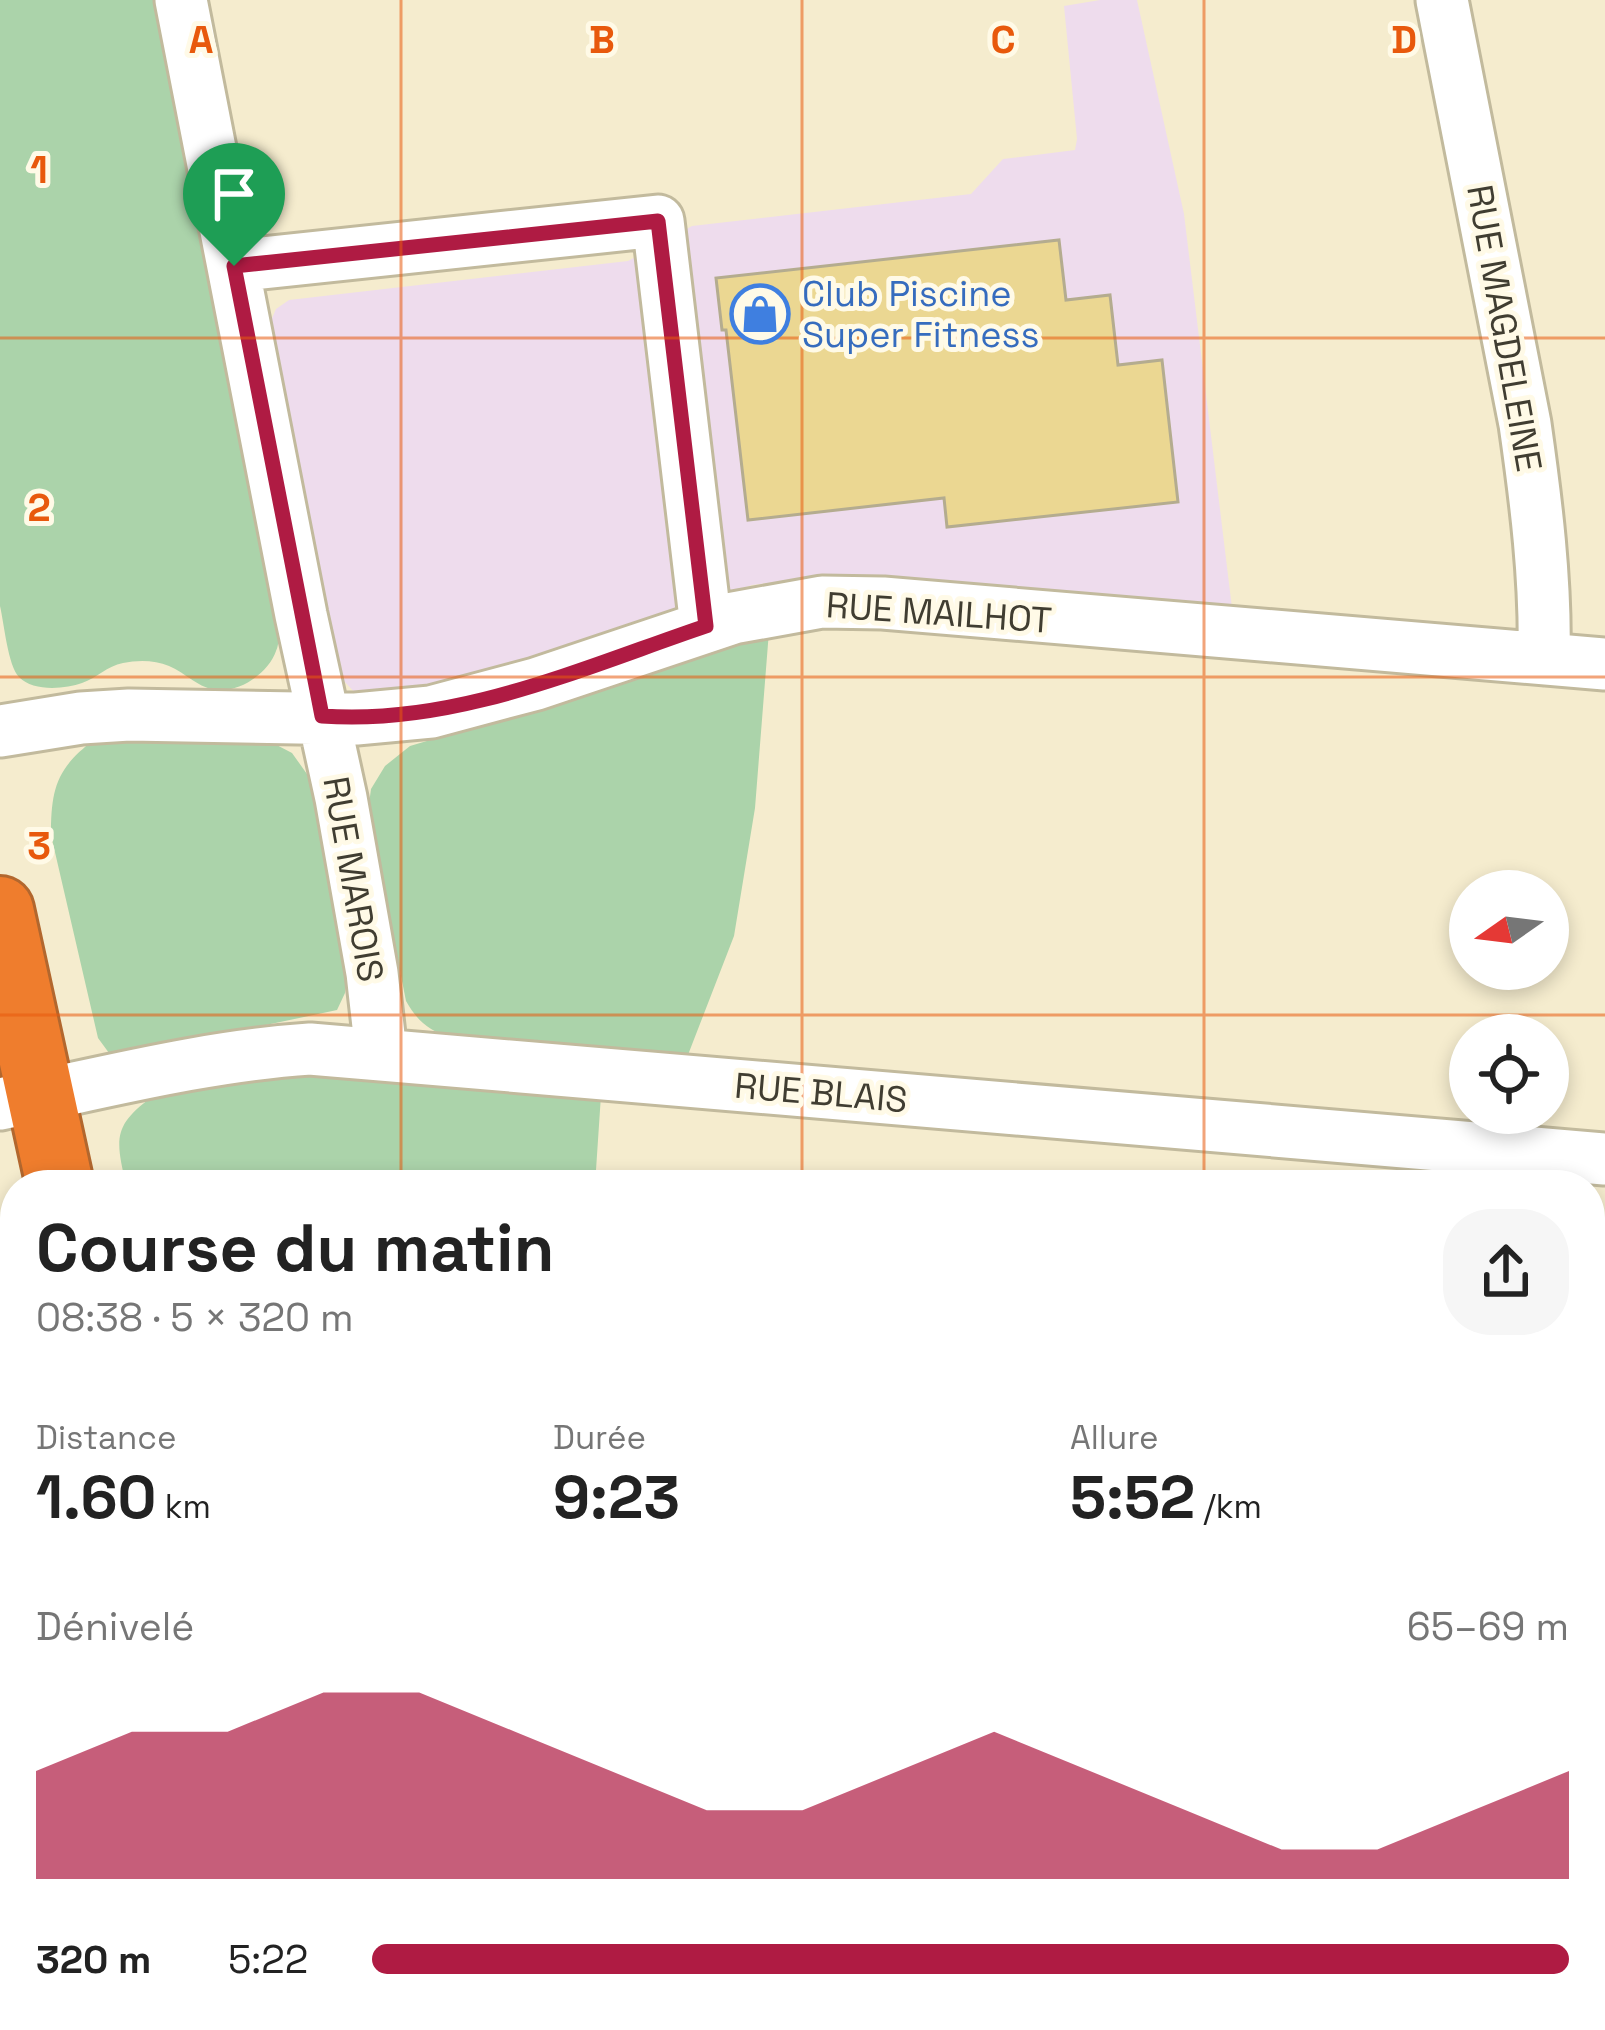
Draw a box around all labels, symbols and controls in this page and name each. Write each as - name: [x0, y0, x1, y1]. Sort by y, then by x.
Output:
- text: A: [189, 15, 214, 64]
- text: B: [589, 15, 615, 64]
- text: C: [990, 15, 1016, 64]
- text: D: [1391, 15, 1417, 64]
- pin: [183, 143, 285, 266]
- text: 1: [30, 145, 48, 194]
- icon: arrive: [201, 161, 267, 227]
- street label: RUE MAGDELEINE: [1456, 181, 1552, 475]
- place label: Club Piscine Super Fitness: [802, 271, 1040, 358]
- shop icon: Club Piscine Super Fitness: [729, 283, 791, 345]
- text: 2: [27, 483, 51, 532]
- street label: RUE MAILHOT: [824, 582, 1053, 644]
- street label: RUE MAROIS: [312, 773, 394, 985]
- text: 3: [27, 821, 51, 870]
- north arrow: [1449, 870, 1569, 990]
- map controls: [1449, 870, 1569, 1134]
- button: locate: [1449, 1014, 1569, 1134]
- street label: RUE BLAIS: [733, 1063, 909, 1123]
- text: Course du matin: [36, 1206, 554, 1290]
- button: share: [1443, 1209, 1569, 1335]
- text: 08:38 · 5 × 320 m: [36, 1293, 354, 1342]
- text: Distance: [36, 1417, 177, 1459]
- text: Durée: [553, 1417, 646, 1459]
- text: Allure: [1070, 1417, 1159, 1459]
- text: 1.60: [36, 1459, 156, 1536]
- text: 9:23: [553, 1459, 680, 1536]
- text: 5:52: [1070, 1459, 1195, 1536]
- text: km: [156, 1486, 211, 1528]
- text: /km: [1195, 1486, 1262, 1528]
- text: Dénivelé: [36, 1602, 194, 1651]
- text: 65–69 m: [1407, 1602, 1569, 1651]
- text: 320 m: [36, 1935, 151, 1984]
- text: 5:22: [228, 1935, 308, 1984]

